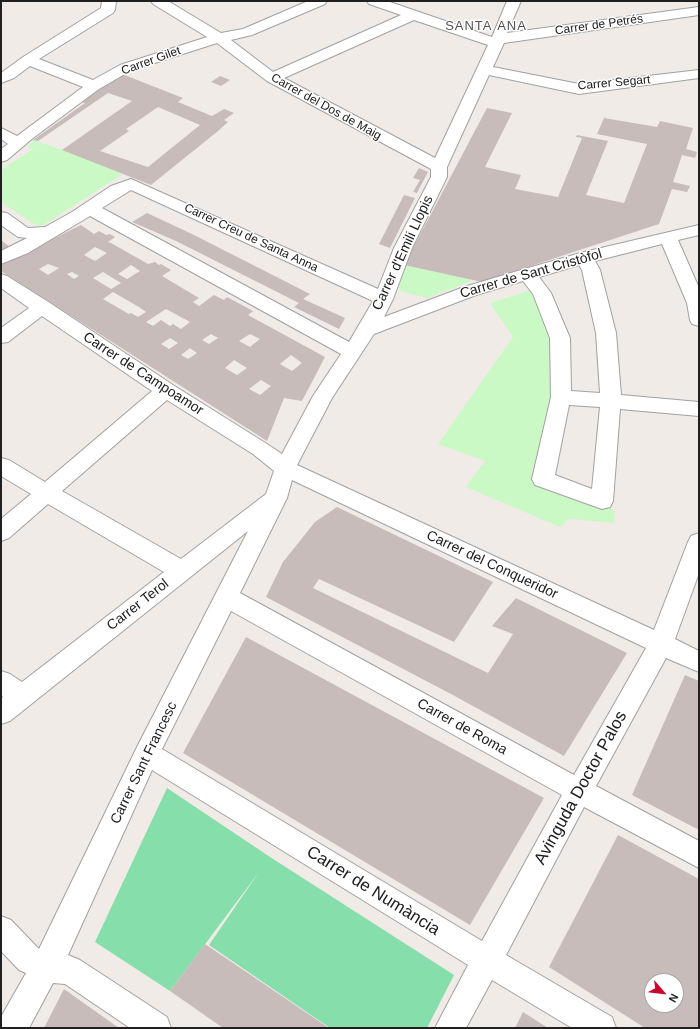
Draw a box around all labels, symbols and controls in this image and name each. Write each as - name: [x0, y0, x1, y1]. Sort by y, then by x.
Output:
- street label: Carrer de Petrés: [554, 12, 644, 38]
- district label: SANTA ANA: [445, 18, 527, 34]
- street label: Carrer Gilet: [119, 44, 183, 78]
- street label: Carrer del Dos de Maig: [268, 71, 384, 143]
- street label: Carrer Segart: [577, 73, 651, 93]
- street label: Carrer d'Emili Llopis: [369, 193, 437, 313]
- street label: Carrer Creu de Santa Anna: [182, 201, 320, 275]
- street label: Carrer de Sant Cristòfol: [458, 246, 604, 302]
- street label: Carrer de Campoamor: [80, 329, 206, 419]
- street label: Carrer del Conqueridor: [424, 527, 560, 603]
- street label: Carrer Terol: [104, 576, 172, 634]
- street label: Carrer de Roma: [414, 695, 510, 759]
- street label: Carrer Sant Francesc: [107, 699, 181, 827]
- street label: Avinguda Doctor Palos: [530, 708, 632, 868]
- street label: Carrer de Numància: [303, 842, 443, 940]
- north arrow: [644, 973, 684, 1013]
- text: N: [667, 992, 681, 1004]

